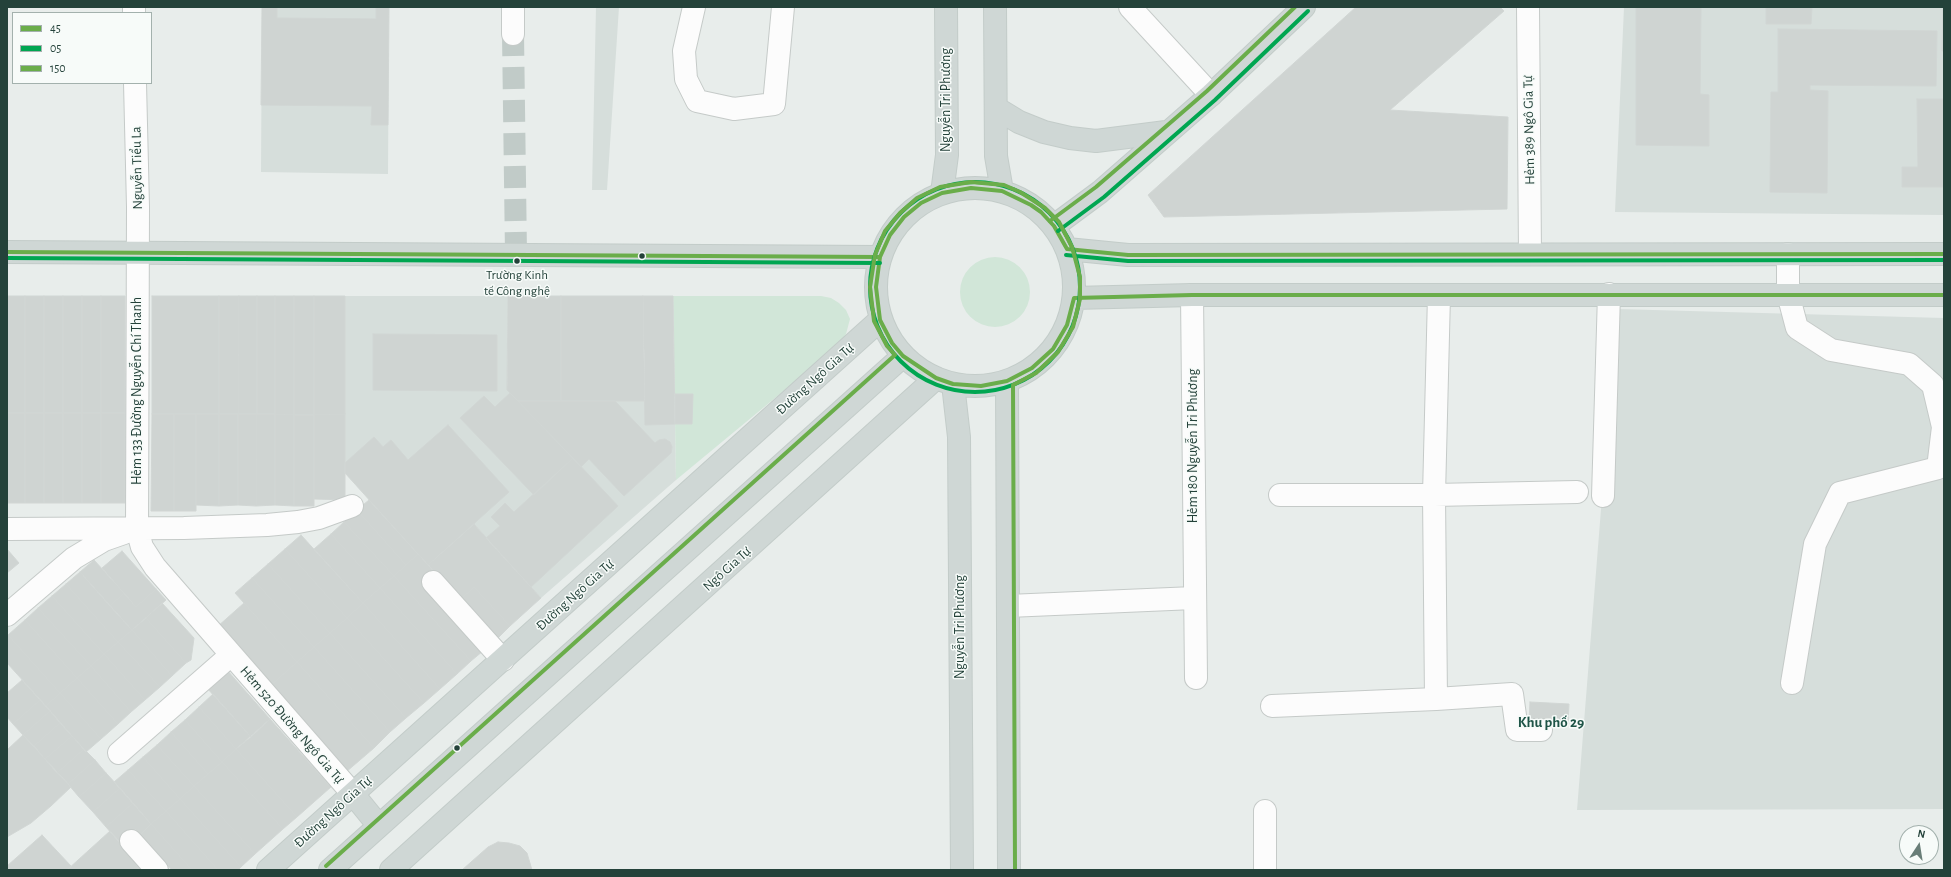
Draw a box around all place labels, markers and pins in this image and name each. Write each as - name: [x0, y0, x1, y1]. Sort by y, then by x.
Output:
- unlabelled marker: [637, 251, 647, 261]
- marker: Trường Kinh tế Công nghệ: [512, 256, 522, 266]
- place label: Trường Kinh tế Công nghệ: [484, 267, 550, 298]
- unlabelled marker: [452, 743, 462, 753]

